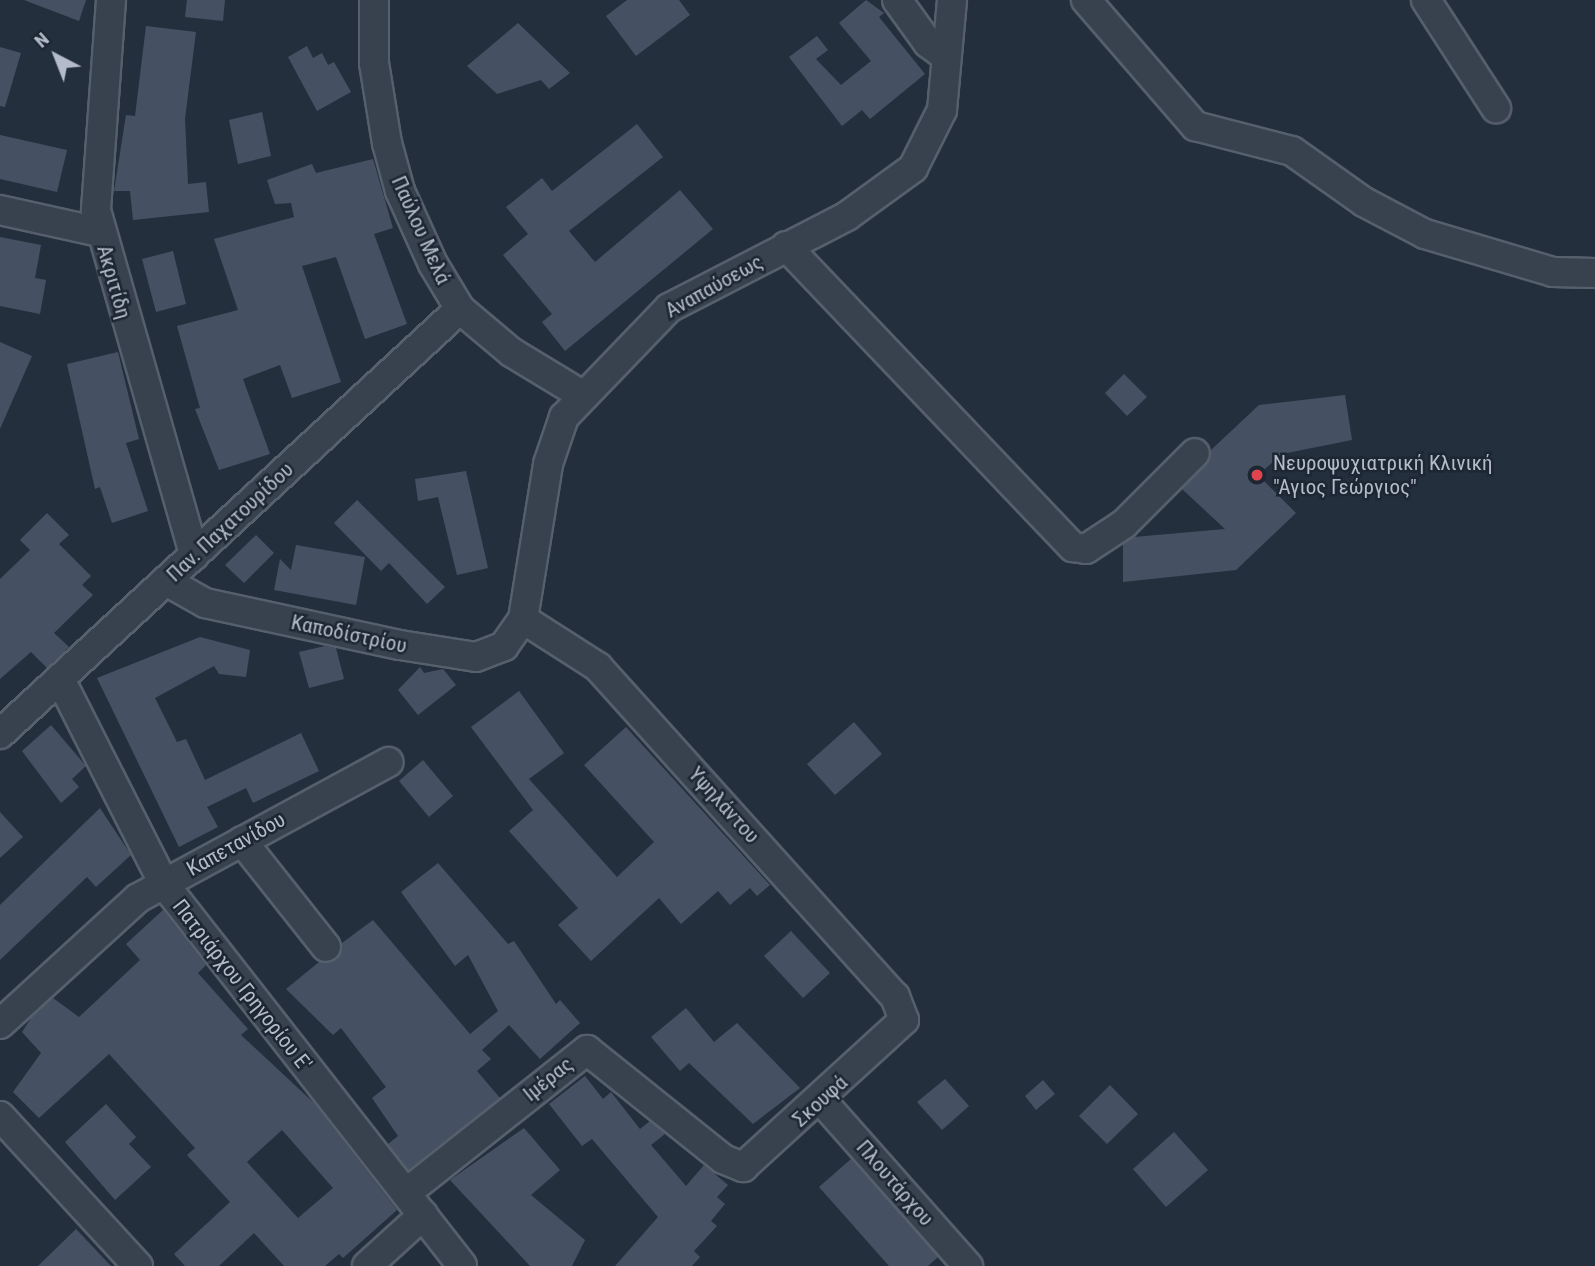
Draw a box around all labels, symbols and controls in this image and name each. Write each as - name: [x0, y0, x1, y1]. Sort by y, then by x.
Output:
- north arrow: [21, 21, 91, 91]
- text: N: [30, 28, 54, 52]
- street label: Παύλου Μελά: [386, 172, 456, 288]
- street label: Ακριτίδη: [91, 242, 137, 322]
- street label: Αναπαύσεως: [661, 249, 767, 323]
- place label: Νευροψυχιατρική Κλινική "Αγιος Γεώργιος": [1273, 450, 1493, 500]
- street label: Παν. Παχατουρίδου: [161, 457, 299, 587]
- marker: Νευροψυχιατρική Κλινική "Αγιος Γεώργιος": [1247, 465, 1267, 485]
- street label: Καποδίστρίου: [289, 609, 409, 659]
- street label: Υψηλάντου: [683, 762, 765, 848]
- street label: Καπετανίδου: [182, 807, 290, 881]
- street label: Πατριάρχου Γρηγορίου Ε': [167, 894, 317, 1076]
- street label: Ιμέρας: [518, 1051, 578, 1107]
- street label: Σκουφά: [787, 1070, 853, 1132]
- street label: Πλουτάρχου: [851, 1135, 939, 1231]

